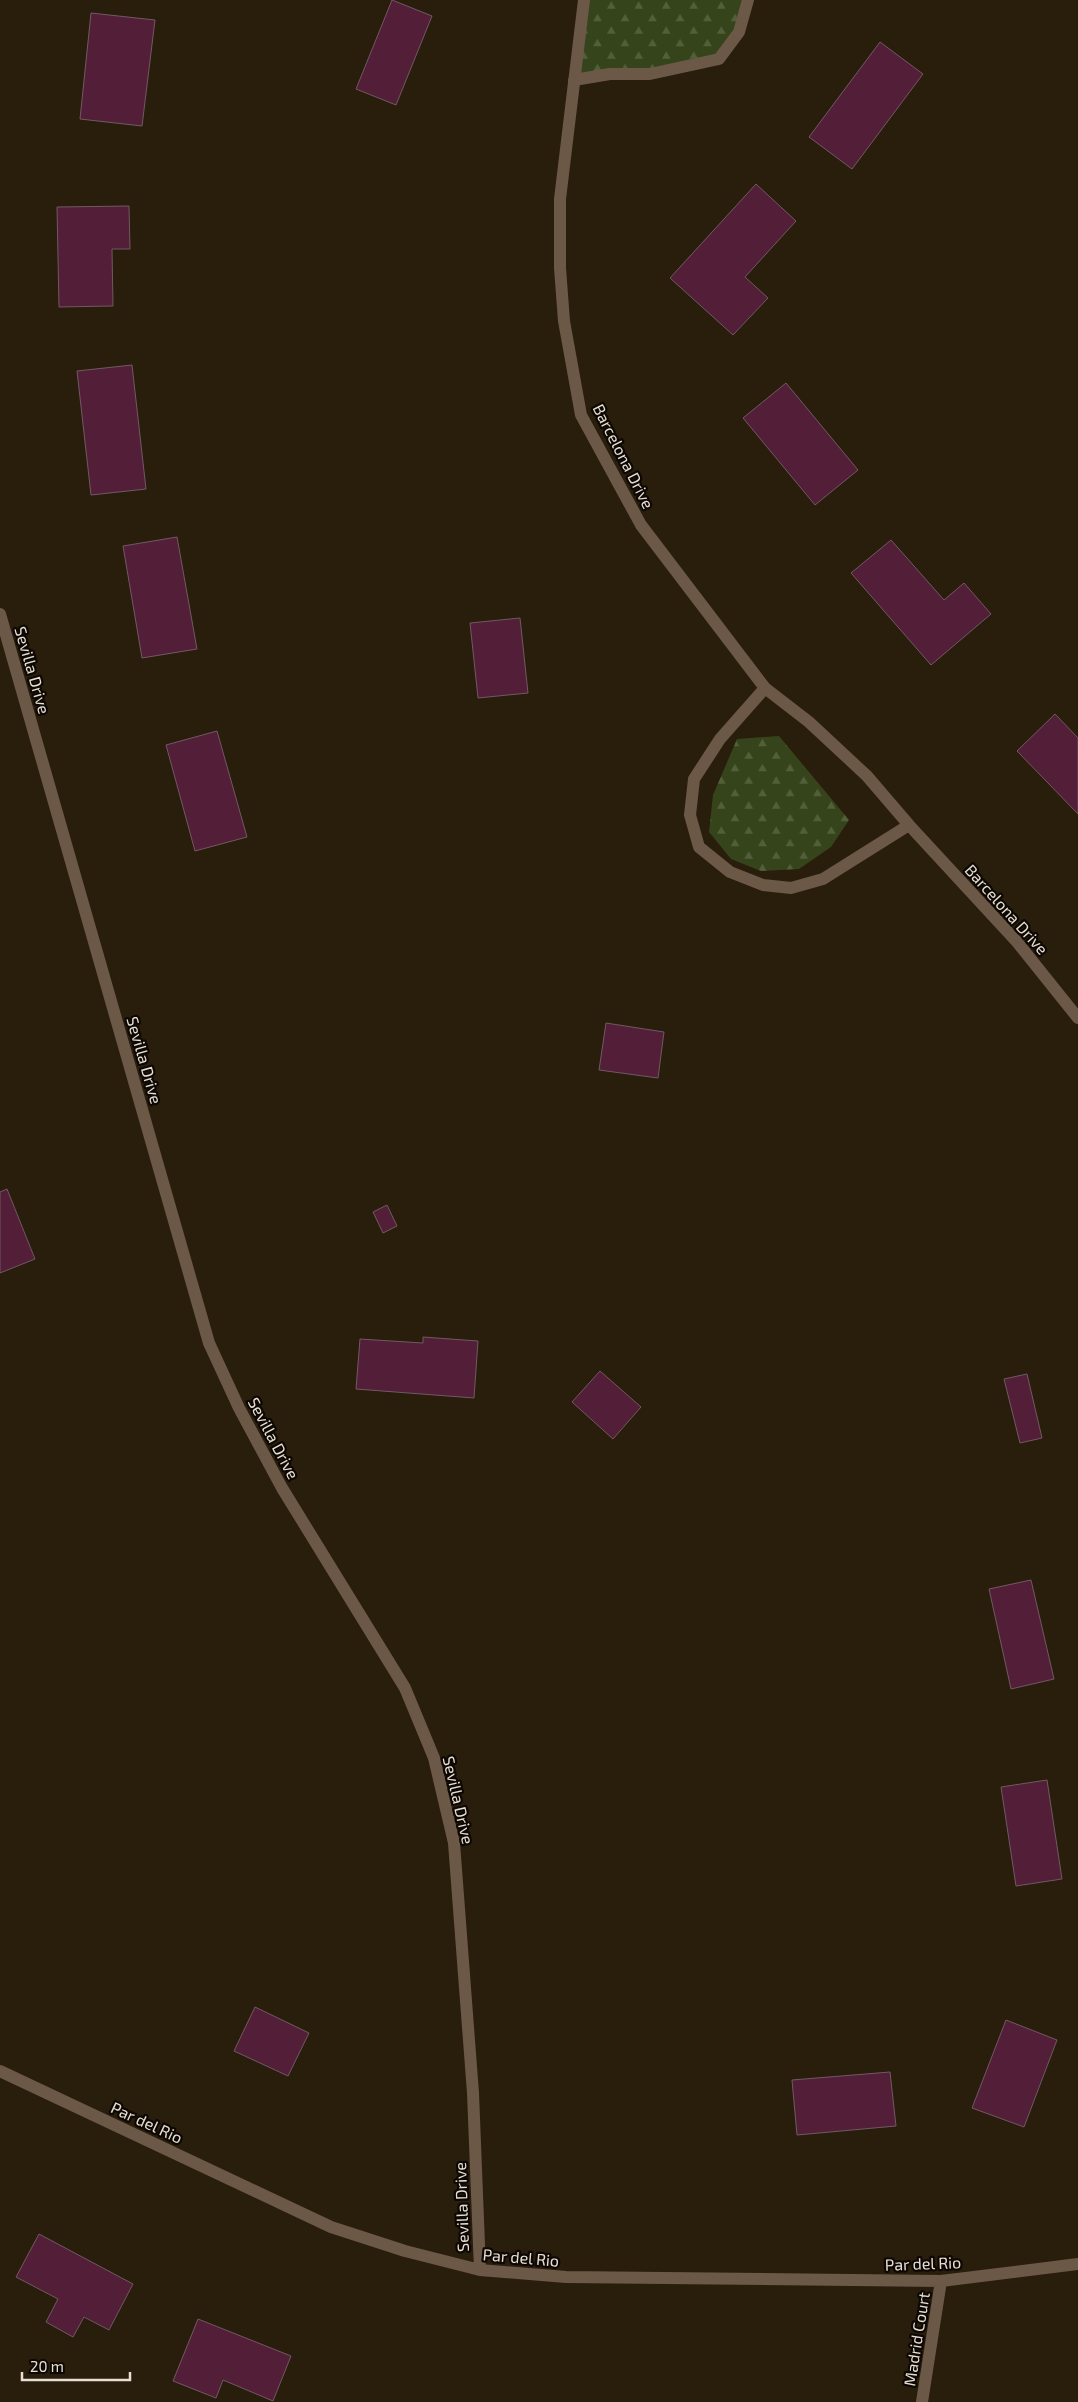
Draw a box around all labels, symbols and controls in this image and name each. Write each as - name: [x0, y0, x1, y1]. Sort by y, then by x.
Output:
- street label: Barcelona Drive: [590, 401, 658, 511]
- street label: Sevilla Drive: [11, 624, 55, 716]
- street label: Barcelona Drive: [962, 860, 1052, 958]
- street label: Sevilla Drive: [123, 1014, 167, 1106]
- street label: Sevilla Drive: [245, 1394, 303, 1482]
- street label: Sevilla Drive: [440, 1754, 478, 1846]
- street label: Par del Rio: [108, 2097, 186, 2147]
- street label: Sevilla Drive: [450, 2162, 472, 2252]
- street label: Par del Rio: [482, 2244, 560, 2270]
- street label: Par del Rio: [884, 2252, 962, 2274]
- street label: Madrid Court: [899, 2291, 933, 2387]
- scale bar: [22, 2350, 130, 2382]
- text: 20 m: [30, 2357, 64, 2375]

